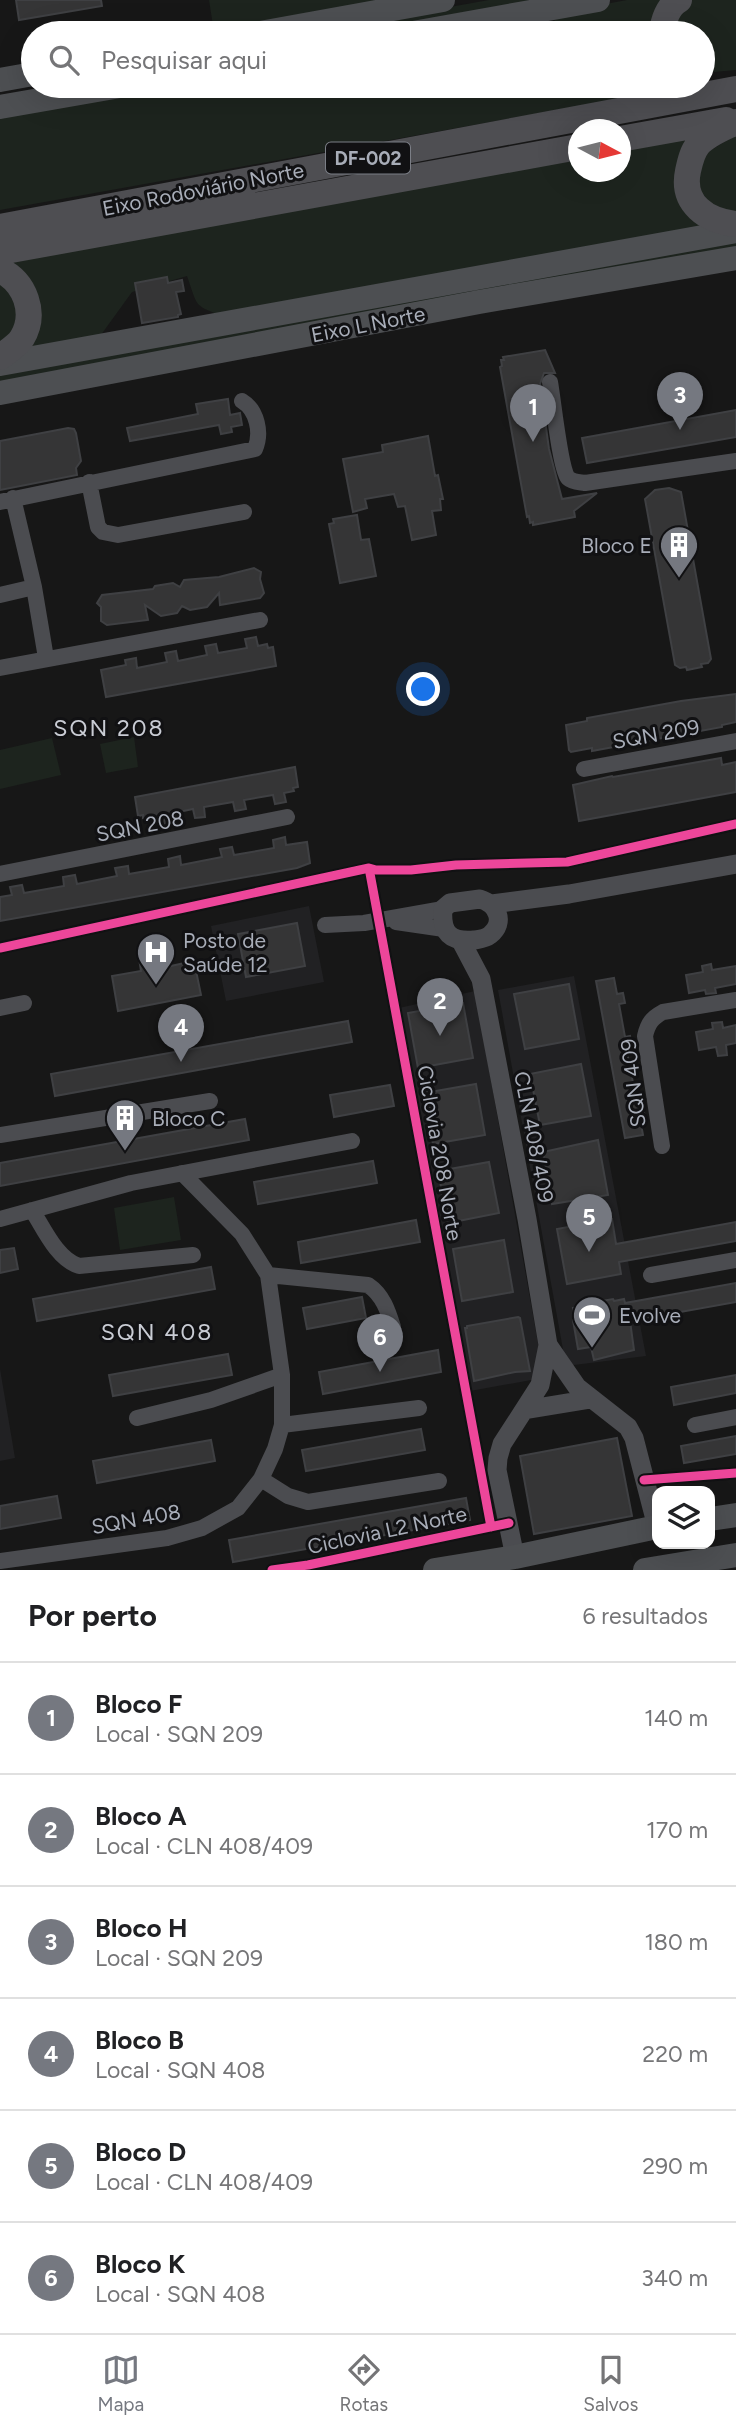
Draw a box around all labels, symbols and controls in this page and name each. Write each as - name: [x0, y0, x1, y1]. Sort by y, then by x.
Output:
- search box: [21, 21, 715, 98]
- icon: search: [45, 41, 83, 79]
- text: Pesquisar aqui: [101, 44, 267, 76]
- north arrow: [568, 119, 631, 182]
- road number: DF-002: [326, 142, 410, 174]
- street label: Eixo Rodoviário Norte: [100, 157, 306, 221]
- street label: Eixo L Norte: [309, 301, 427, 347]
- pin: 3: [657, 372, 703, 430]
- pin: 1: [510, 384, 556, 442]
- building icon: Bloco E: [658, 524, 700, 579]
- place label: Bloco E: [581, 533, 652, 558]
- your location: [406, 672, 440, 706]
- district label: SQN 208: [53, 714, 165, 742]
- street label: SQN 209: [611, 714, 701, 754]
- street label: SQN 208: [94, 805, 186, 847]
- place label: Posto de Saúde 12: [183, 928, 268, 977]
- hospital icon: Posto de Saúde 12: [135, 931, 177, 986]
- pin: 2: [417, 978, 463, 1036]
- pin: 4: [158, 1004, 204, 1062]
- street label: SQN 409: [615, 1037, 651, 1129]
- street label: Ciclovia 208 Norte: [412, 1063, 468, 1243]
- street label: CLN 408/409: [509, 1069, 559, 1205]
- building icon: Bloco C: [104, 1097, 146, 1152]
- place label: Bloco C: [152, 1106, 226, 1131]
- pin: 5: [566, 1194, 612, 1252]
- sports icon: Evolve: [571, 1294, 613, 1349]
- place label: Evolve: [619, 1303, 681, 1328]
- pin: 6: [357, 1314, 403, 1372]
- district label: SQN 408: [101, 1318, 213, 1346]
- map controls: [652, 1486, 715, 1549]
- button: layers: [652, 1486, 715, 1549]
- street label: SQN 408: [89, 1499, 183, 1539]
- street label: Ciclovia L2 Norte: [305, 1501, 469, 1559]
- text: Por perto: [28, 1597, 157, 1634]
- text: 6 resultados: [582, 1602, 708, 1630]
- text: Bloco F: [95, 1688, 182, 1720]
- text: 1: [46, 1704, 56, 1732]
- text: 140 m: [644, 1704, 708, 1732]
- text: Local · SQN 209: [95, 1720, 263, 1748]
- text: Bloco A: [95, 1800, 186, 1832]
- text: 2: [44, 1816, 58, 1844]
- text: 170 m: [646, 1816, 708, 1844]
- text: Local · CLN 408/409: [95, 1832, 313, 1860]
- text: Bloco H: [95, 1912, 187, 1944]
- text: 3: [45, 1928, 57, 1956]
- text: 180 m: [644, 1928, 708, 1956]
- text: Local · SQN 209: [95, 1944, 263, 1972]
- text: Bloco B: [95, 2024, 184, 2056]
- text: 4: [44, 2040, 58, 2068]
- text: 220 m: [642, 2040, 708, 2068]
- text: Local · SQN 408: [95, 2056, 265, 2084]
- text: Bloco D: [95, 2136, 186, 2168]
- text: 5: [44, 2152, 58, 2180]
- text: 290 m: [642, 2152, 708, 2180]
- text: Local · CLN 408/409: [95, 2168, 313, 2196]
- text: Bloco K: [95, 2248, 185, 2280]
- text: 6: [44, 2264, 58, 2292]
- text: 340 m: [641, 2264, 708, 2292]
- text: Local · SQN 408: [95, 2280, 265, 2308]
- tab: Mapa: [98, 2351, 144, 2416]
- tab: Rotas: [339, 2351, 388, 2416]
- tab: Salvos: [583, 2351, 638, 2416]

